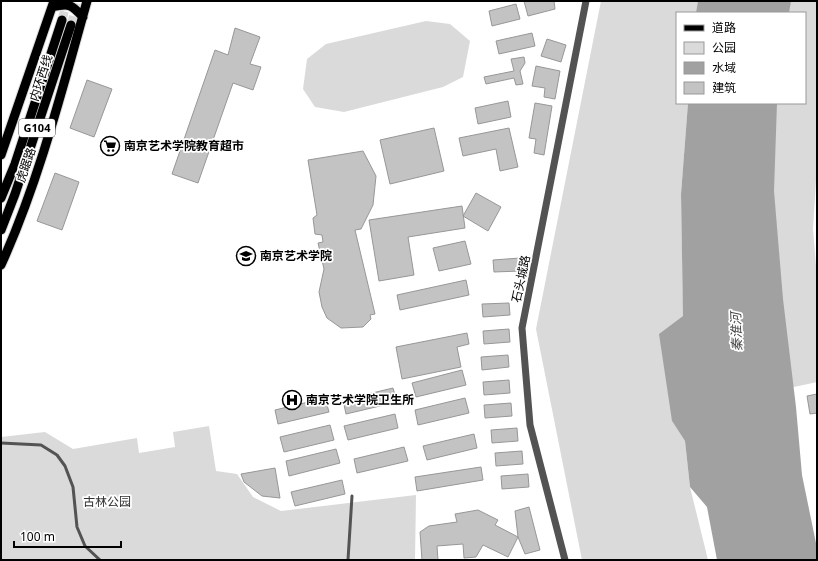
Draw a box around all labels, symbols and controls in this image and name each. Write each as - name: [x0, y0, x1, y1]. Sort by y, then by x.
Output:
- legend: [676, 12, 806, 104]
- text: 道路: [712, 19, 736, 36]
- text: 公园: [712, 39, 736, 56]
- street label: 内环西线: [25, 52, 56, 103]
- text: 水域: [712, 59, 736, 76]
- text: 建筑: [712, 79, 736, 96]
- road number: G104: [19, 119, 55, 137]
- supermarket icon: 南京艺术学院教育超市: [99, 135, 121, 157]
- place label: 南京艺术学院教育超市: [124, 137, 244, 154]
- street label: 虎踞路: [12, 145, 39, 185]
- school or university icon: 南京艺术学院: [235, 245, 257, 267]
- place label: 南京艺术学院: [260, 247, 332, 264]
- street label: 石头城路: [507, 254, 534, 304]
- water label: 秦淮河: [726, 309, 746, 352]
- hospital icon: 南京艺术学院卫生所: [281, 389, 303, 411]
- place label: 南京艺术学院卫生所: [306, 391, 414, 408]
- park label: 古林公园: [83, 493, 131, 510]
- scale bar: [14, 523, 121, 549]
- text: 100 m: [20, 528, 55, 545]

